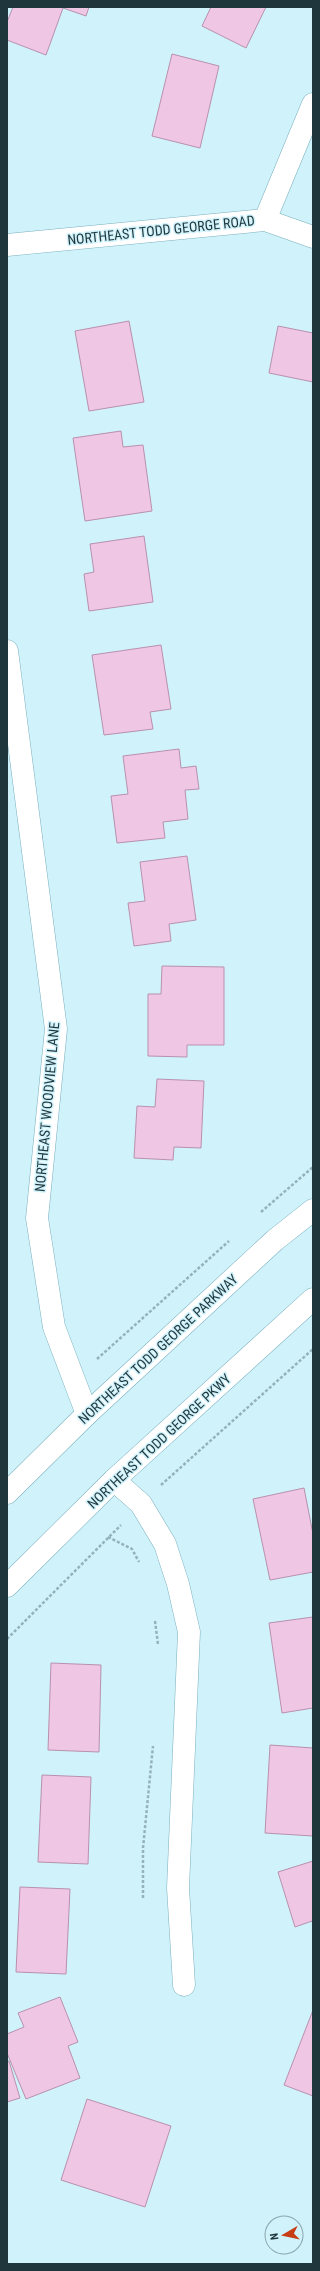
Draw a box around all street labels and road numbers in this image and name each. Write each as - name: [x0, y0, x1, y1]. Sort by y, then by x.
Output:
- street label: NORTHEAST TODD GEORGE ROAD: [67, 212, 255, 248]
- street label: NORTHEAST WOODVIEW LANE: [32, 1021, 62, 1193]
- street label: NORTHEAST TODD GEORGE PARKWAY: [75, 1271, 241, 1427]
- street label: NORTHEAST TODD GEORGE PKWY: [84, 1370, 234, 1512]

